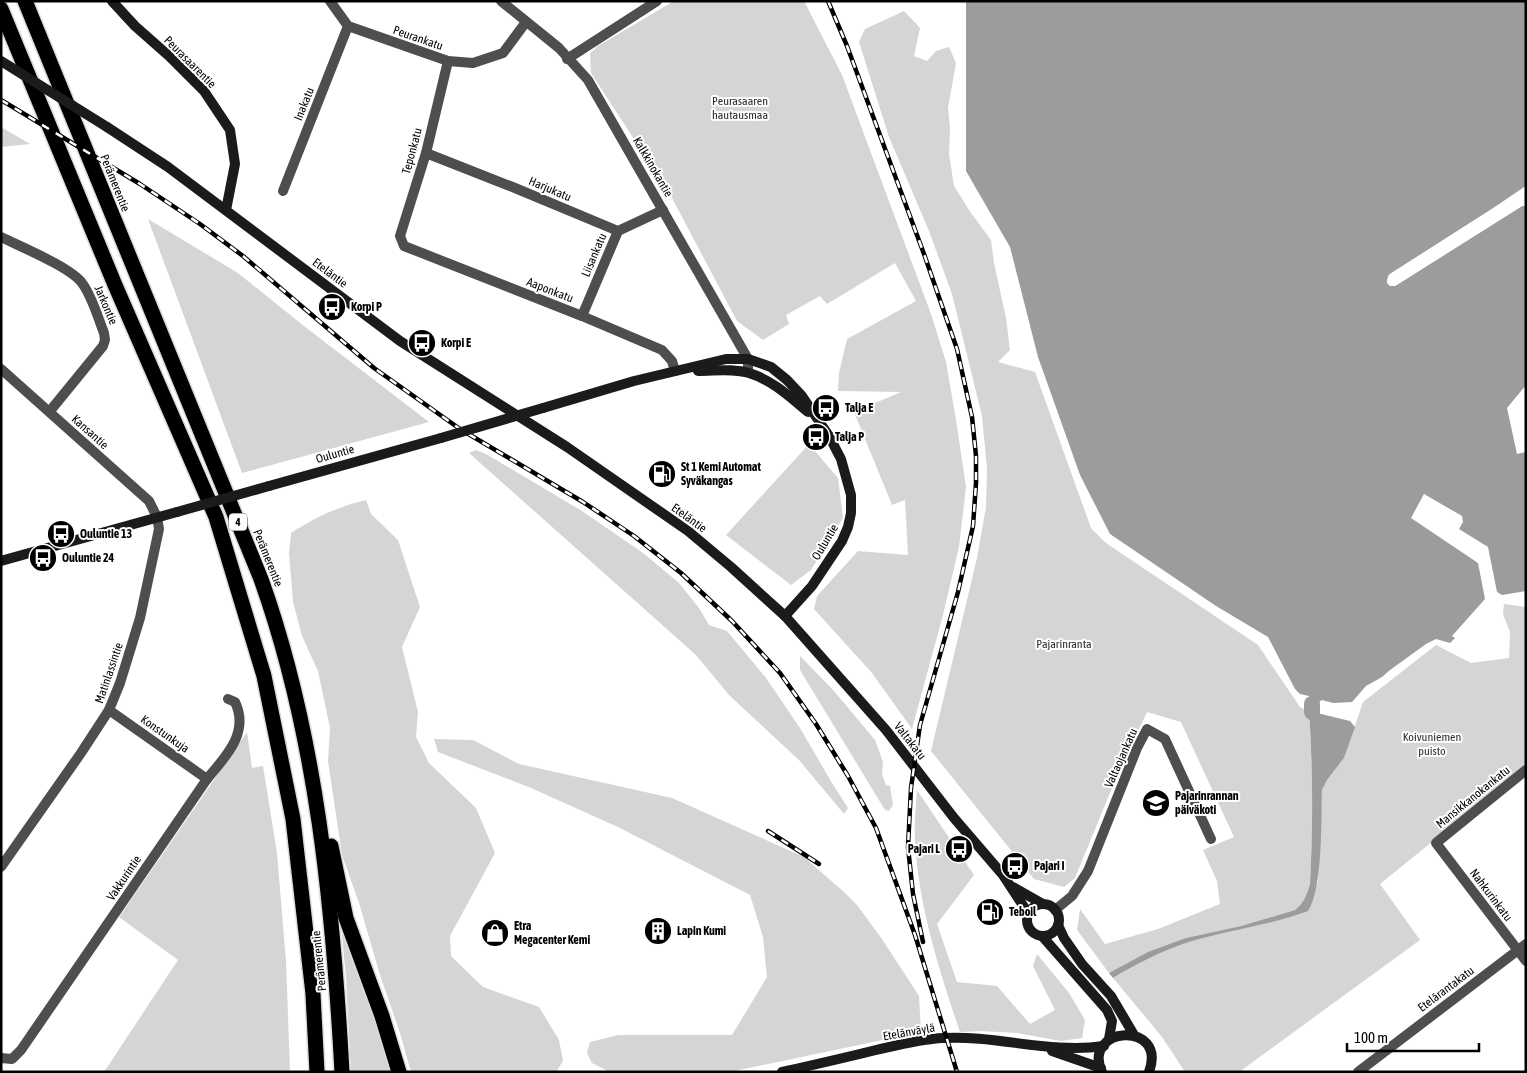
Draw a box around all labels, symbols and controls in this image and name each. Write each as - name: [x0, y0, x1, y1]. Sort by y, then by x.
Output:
- street label: Peurankatu: [391, 23, 445, 53]
- street label: Peurasaarentie: [161, 33, 219, 91]
- street label: Inakatu: [291, 85, 317, 123]
- park label: Peurasaaren hautausmaa: [712, 94, 768, 122]
- street label: Teponkatu: [399, 126, 425, 176]
- street label: Kalkkinokantie: [630, 134, 676, 200]
- street label: Perämerentie: [97, 152, 133, 214]
- street label: Harjukatu: [527, 174, 574, 204]
- street label: Liisankatu: [579, 231, 609, 279]
- street label: Eteläntie: [310, 255, 350, 291]
- street label: Aaponkatu: [525, 275, 575, 305]
- street label: Jarkontie: [92, 283, 120, 327]
- bus stop icon: Korpi P: [317, 292, 347, 322]
- place label: Korpi P: [351, 300, 382, 314]
- bus stop icon: Korpi E: [407, 328, 437, 358]
- place label: Korpi E: [441, 336, 471, 350]
- bus stop icon: Talja E: [811, 393, 841, 423]
- place label: Talja E: [845, 401, 873, 415]
- street label: Kansantie: [69, 412, 111, 452]
- bus stop icon: Talja P: [801, 422, 831, 452]
- place label: Talja P: [835, 430, 864, 444]
- street label: Ouluntie: [314, 442, 356, 466]
- fuel station icon: St 1 Kemi Automat Syväkangas: [647, 459, 677, 489]
- place label: St 1 Kemi Automat Syväkangas: [681, 460, 761, 488]
- street label: Eteläntie: [669, 501, 709, 535]
- road number: 4: [229, 514, 247, 530]
- bus stop icon: Ouluntie 13: [46, 519, 76, 549]
- street label: Ouluntie: [809, 522, 841, 562]
- place label: Ouluntie 13: [80, 527, 133, 541]
- street label: Perämerentie: [250, 527, 286, 589]
- bus stop icon: Ouluntie 24: [28, 543, 58, 573]
- place label: Ouluntie 24: [62, 551, 115, 565]
- park label: Pajarinranta: [1036, 637, 1092, 651]
- street label: Matinlassintie: [92, 641, 126, 705]
- street label: Konstunkuja: [138, 712, 192, 756]
- street label: Valtakatu: [891, 720, 929, 763]
- street label: Valtaojankatu: [1102, 726, 1140, 790]
- park label: Koivuniemen puisto: [1403, 730, 1461, 758]
- street label: Mansikkanokankatu: [1433, 763, 1513, 831]
- school or university icon: Pajarinrannan päiväkoti: [1141, 788, 1171, 818]
- place label: Pajarinrannan päiväkoti: [1175, 789, 1239, 817]
- bus stop icon: Pajari L: [944, 834, 974, 864]
- place label: Pajari L: [908, 842, 940, 856]
- bus stop icon: Pajari I: [1000, 851, 1030, 881]
- street label: Vakkurintie: [104, 853, 144, 903]
- place label: Pajari I: [1034, 859, 1065, 873]
- street label: Nahkurinkatu: [1467, 866, 1515, 924]
- fuel station icon: Teboil: [975, 897, 1005, 927]
- place label: Teboil: [1009, 905, 1037, 919]
- building icon: Lapin Kumi: [643, 916, 673, 946]
- shop icon: Etra Megacenter Kemi: [480, 918, 510, 948]
- place label: Etra Megacenter Kemi: [514, 919, 590, 947]
- place label: Lapin Kumi: [677, 924, 726, 938]
- street label: Perämerentie: [309, 930, 329, 992]
- street label: Etelärantakatu: [1415, 963, 1477, 1015]
- scale bar: [1347, 1020, 1480, 1052]
- street label: Etelänväylä: [882, 1021, 936, 1043]
- text: 100 m: [1354, 1029, 1388, 1046]

